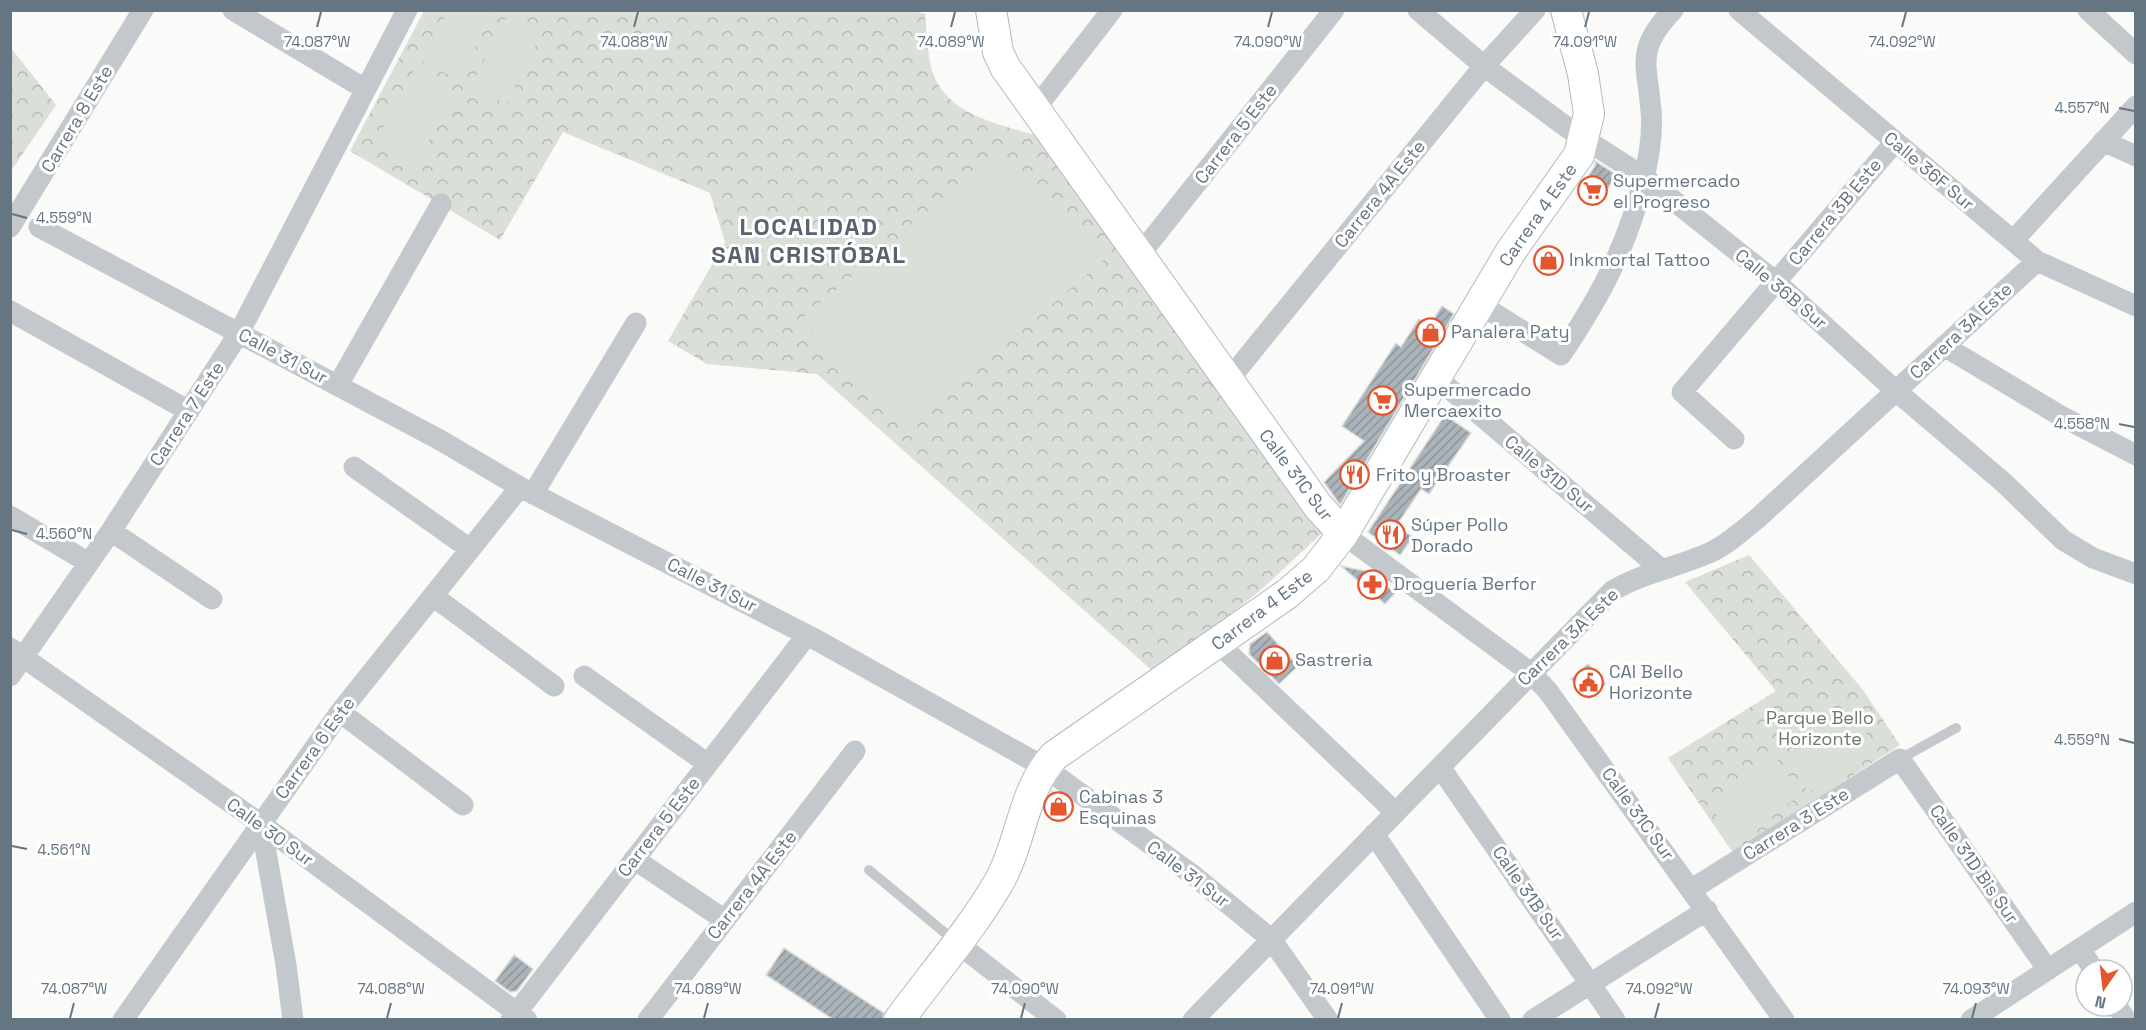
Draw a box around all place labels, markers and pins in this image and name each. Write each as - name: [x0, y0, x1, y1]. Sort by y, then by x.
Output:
- place label: Supermercado el Progreso: [1613, 169, 1740, 213]
- supermarket icon: Supermercado el Progreso: [1576, 175, 1608, 207]
- shop icon: Inkmortal Tattoo: [1532, 244, 1564, 276]
- place label: Inkmortal Tattoo: [1569, 248, 1710, 271]
- shop icon: Panalera Paty: [1414, 316, 1446, 348]
- place label: Panalera Paty: [1451, 320, 1570, 343]
- place label: Supermercado Mercaexito: [1404, 378, 1531, 422]
- supermarket icon: Supermercado Mercaexito: [1367, 384, 1399, 416]
- restaurant icon: Frito y Broaster: [1339, 459, 1371, 491]
- place label: Frito y Broaster: [1376, 463, 1511, 486]
- place label: Súper Pollo Dorado: [1411, 513, 1508, 557]
- restaurant icon: Súper Pollo Dorado: [1374, 519, 1406, 551]
- pharmacy icon: Droguería Berfor: [1356, 568, 1388, 600]
- place label: Droguería Berfor: [1393, 572, 1537, 595]
- shop icon: Sastreria: [1258, 644, 1290, 676]
- place label: Sastreria: [1295, 648, 1373, 671]
- place label: CAI Bello Horizonte: [1609, 660, 1693, 704]
- public building icon: CAI Bello Horizonte: [1572, 666, 1604, 698]
- place label: Cabinas 3 Esquinas: [1079, 785, 1163, 829]
- shop icon: Cabinas 3 Esquinas: [1042, 791, 1074, 823]

